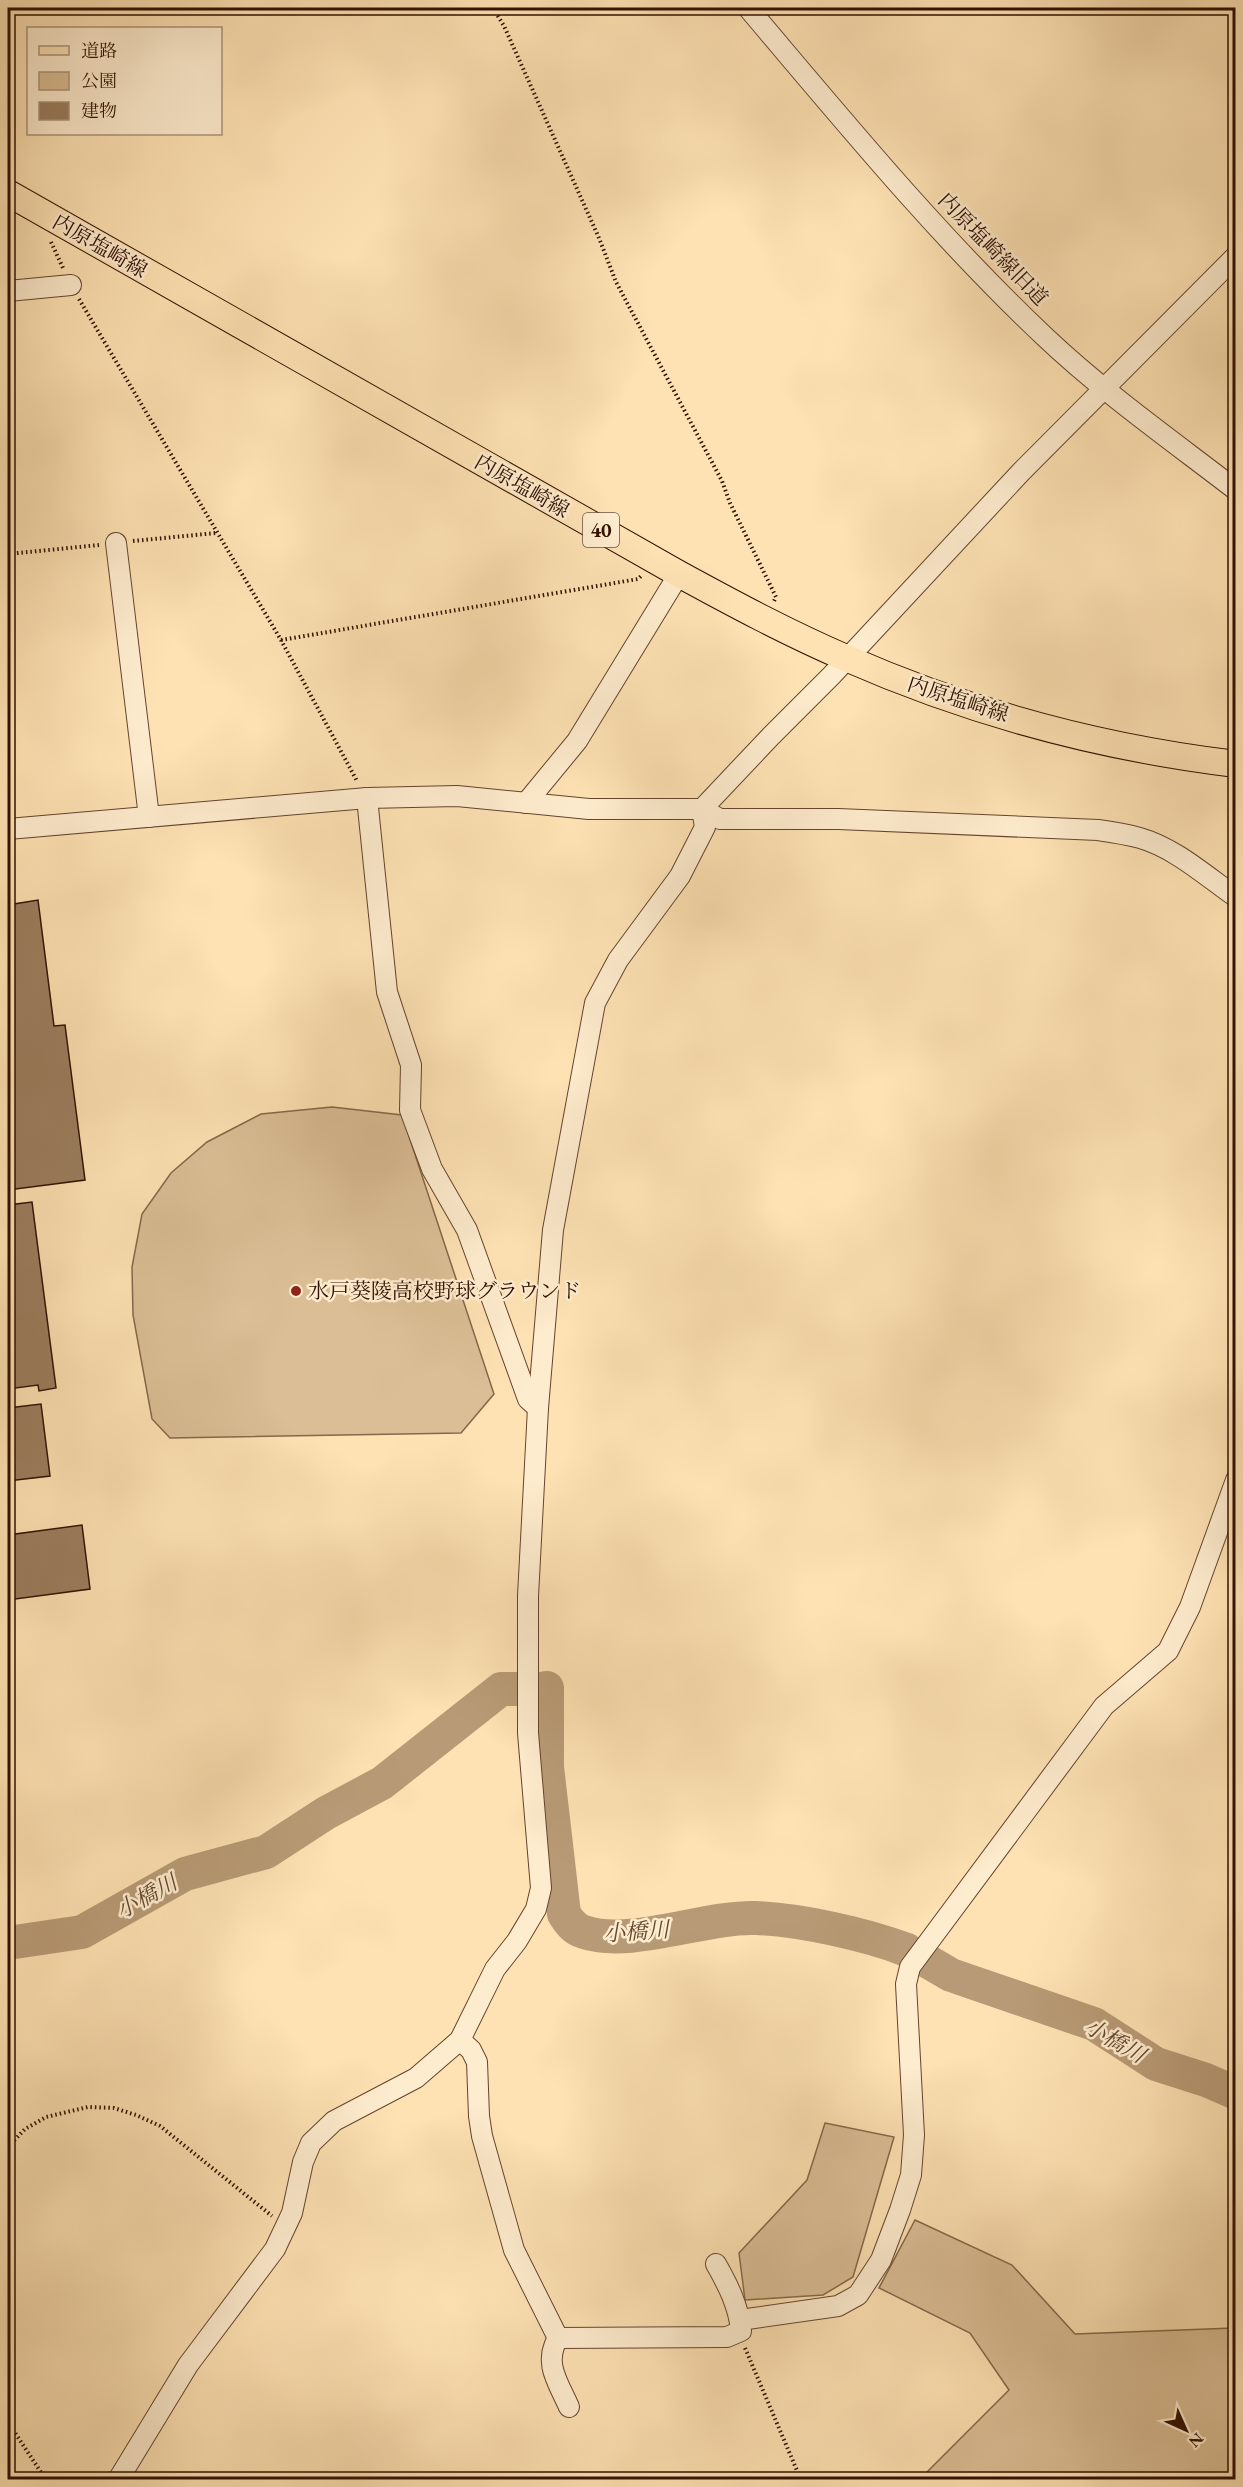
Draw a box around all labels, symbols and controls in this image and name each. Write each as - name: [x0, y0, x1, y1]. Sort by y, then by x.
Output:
- legend: [27, 27, 222, 135]
- text: 道路: [81, 39, 117, 62]
- text: 公園: [81, 69, 117, 92]
- text: 建物: [81, 99, 117, 122]
- street label: 内原塩崎線旧道: [933, 186, 1054, 311]
- street label: 内原塩崎線: [48, 208, 152, 284]
- street label: 内原塩崎線: [470, 448, 574, 524]
- road number: 40: [583, 513, 619, 547]
- street label: 内原塩崎線: [904, 669, 1012, 728]
- place label: 水戸葵陵高校野球グラウンド: [308, 1277, 581, 1304]
- marker: 水戸葵陵高校野球グラウンド: [289, 1284, 303, 1298]
- water label: 小橋川: [110, 1867, 184, 1925]
- water label: 小橋川: [602, 1915, 672, 1948]
- water label: 小橋川: [1079, 2011, 1152, 2070]
- north arrow: [1156, 2400, 1216, 2460]
- text: N: [1184, 2428, 1208, 2452]

